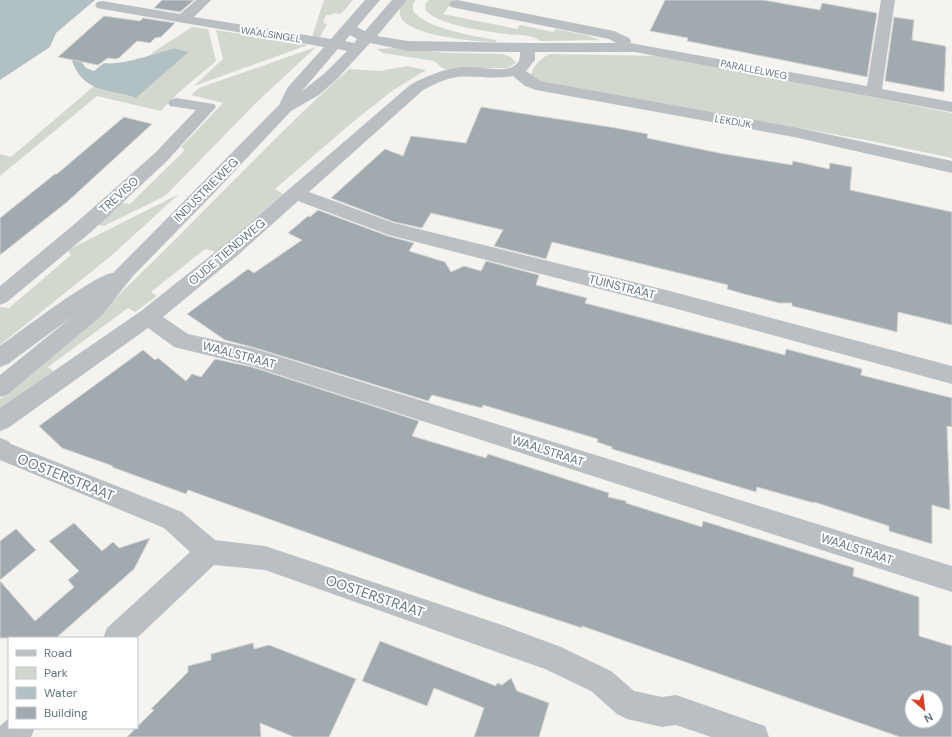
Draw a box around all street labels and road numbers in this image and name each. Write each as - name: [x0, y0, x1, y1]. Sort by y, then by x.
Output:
- street label: WAALSINGEL: [240, 23, 302, 46]
- street label: PARALLELWEG: [719, 57, 788, 82]
- street label: LEKDIJK: [714, 112, 752, 131]
- street label: INDUSTRIEWEG: [170, 154, 242, 226]
- street label: TREVISO: [96, 173, 142, 217]
- street label: OUDE TIENDWEG: [185, 215, 269, 289]
- street label: TUINSTRAAT: [587, 271, 657, 303]
- street label: WAALSTRAAT: [201, 338, 278, 373]
- street label: WAALSTRAAT: [510, 432, 586, 470]
- street label: OOSTERSTRAAT: [15, 449, 117, 505]
- street label: WAALSTRAAT: [819, 530, 895, 568]
- street label: OOSTERSTRAAT: [323, 571, 427, 621]

